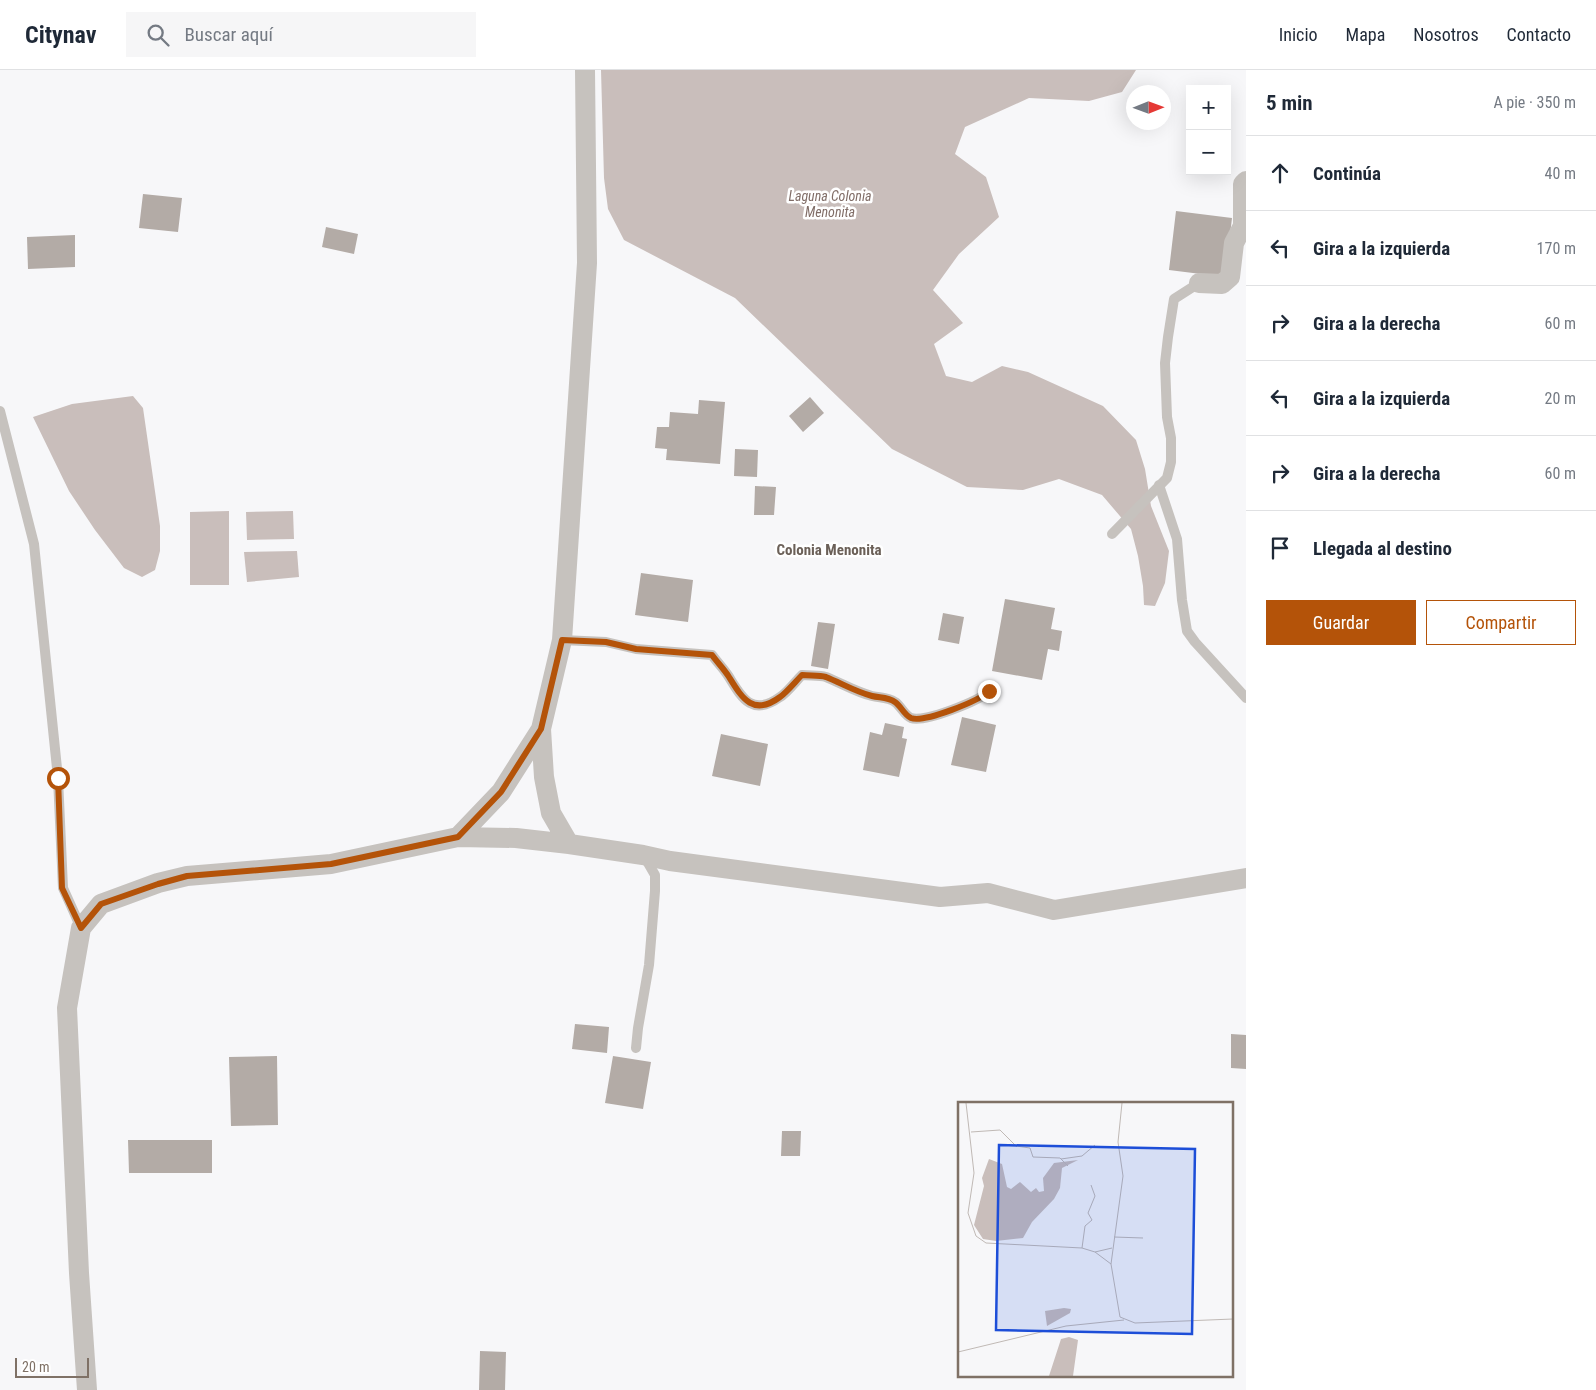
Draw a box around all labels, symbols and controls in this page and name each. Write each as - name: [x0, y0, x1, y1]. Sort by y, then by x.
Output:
- search box: [126, 12, 476, 57]
- text: Citynav: [25, 21, 96, 49]
- icon: search: [144, 21, 172, 49]
- text: Buscar aquí: [184, 23, 273, 46]
- text: Inicio: [1279, 24, 1318, 45]
- text: Mapa: [1346, 24, 1385, 45]
- text: Nosotros: [1413, 24, 1479, 45]
- text: Contacto: [1507, 24, 1571, 45]
- north arrow: [1126, 85, 1171, 130]
- map controls: [1186, 85, 1231, 175]
- button: +: [1186, 85, 1231, 130]
- text: 5 min: [1266, 91, 1313, 115]
- text: A pie · 350 m: [1493, 93, 1576, 112]
- button: −: [1186, 130, 1231, 175]
- icon: ahead: [1266, 159, 1294, 187]
- text: Continúa: [1313, 162, 1381, 185]
- text: 40 m: [1544, 164, 1576, 183]
- water label: Laguna Colonia Menonita: [788, 188, 872, 220]
- icon: left: [1266, 234, 1294, 262]
- text: Gira a la izquierda: [1313, 237, 1450, 260]
- text: 170 m: [1537, 239, 1576, 258]
- icon: right: [1266, 309, 1294, 337]
- text: Gira a la derecha: [1313, 312, 1440, 335]
- text: 60 m: [1544, 314, 1576, 333]
- icon: left: [1266, 384, 1294, 412]
- text: Gira a la izquierda: [1313, 387, 1450, 410]
- text: 20 m: [1544, 389, 1576, 408]
- icon: right: [1266, 459, 1294, 487]
- text: Gira a la derecha: [1313, 462, 1440, 485]
- text: 60 m: [1544, 464, 1576, 483]
- icon: arrive: [1266, 534, 1294, 562]
- text: Llegada al destino: [1313, 537, 1452, 560]
- district label: Colonia Menonita: [776, 541, 882, 559]
- button: Guardar: [1266, 600, 1416, 645]
- button: Compartir: [1426, 600, 1576, 645]
- route end: [978, 680, 1001, 703]
- route start: [47, 767, 70, 790]
- inset map: [958, 1102, 1234, 1378]
- scale bar: [15, 1355, 89, 1378]
- text: 20 m: [22, 1359, 50, 1375]

